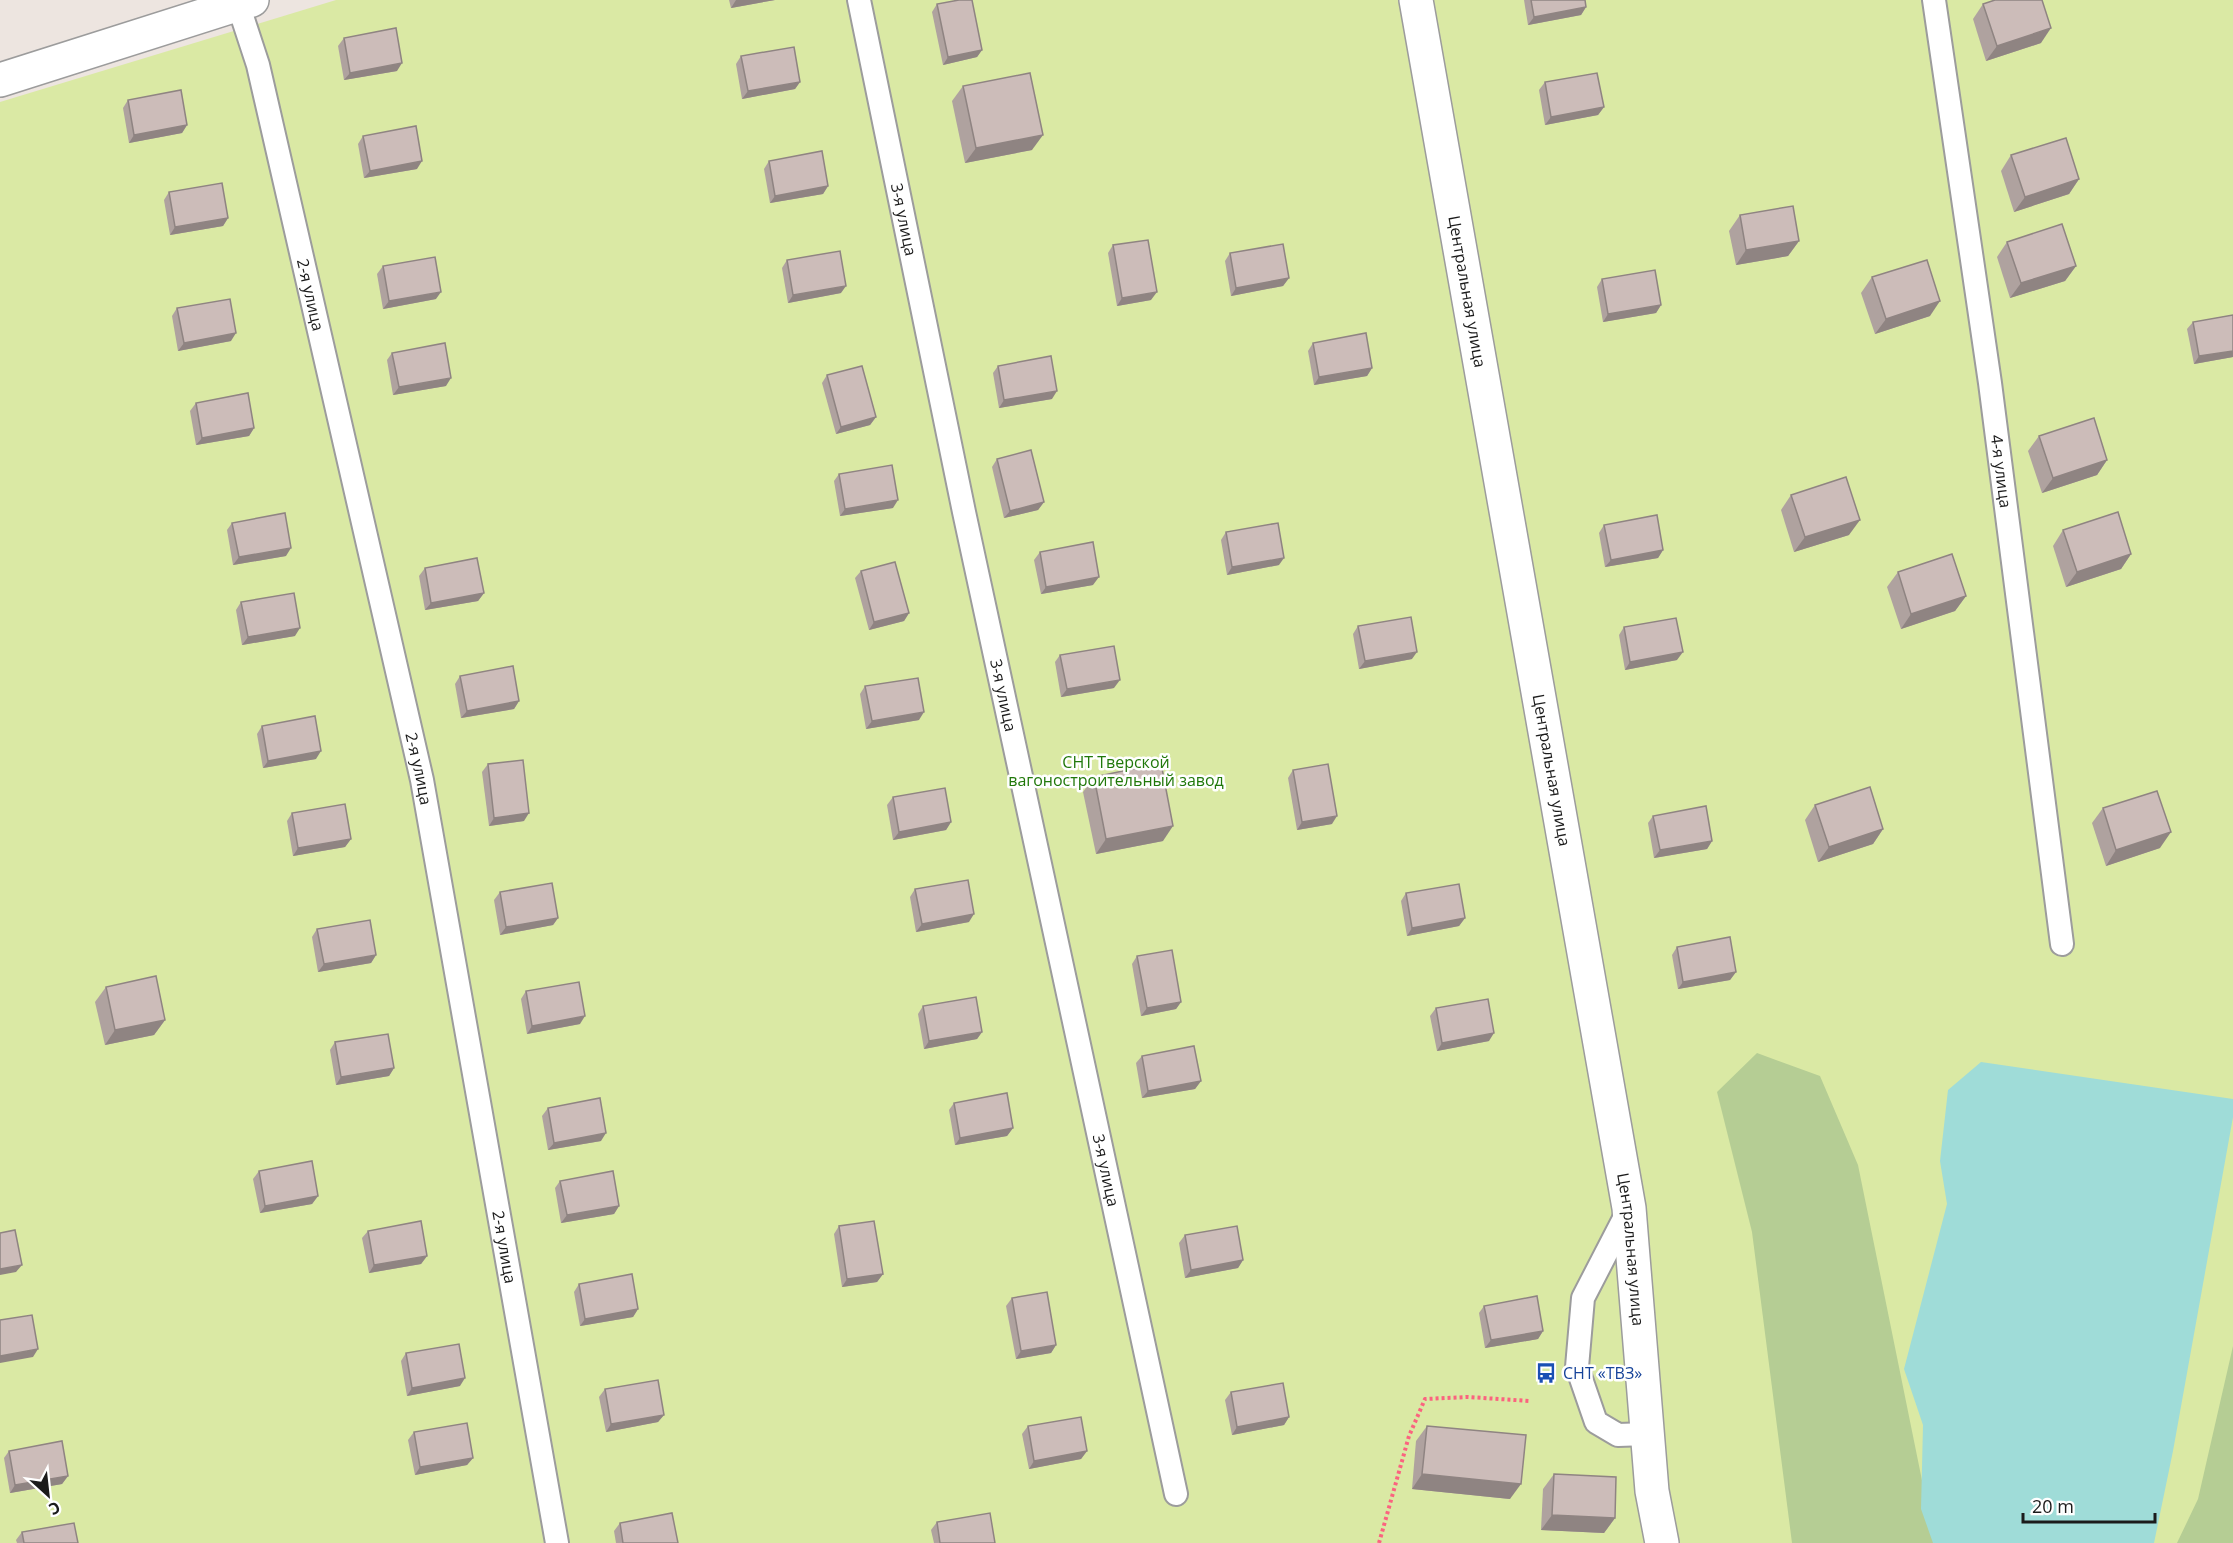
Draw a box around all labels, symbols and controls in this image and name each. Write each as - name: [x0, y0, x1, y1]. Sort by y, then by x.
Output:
- street label: 3-я улица: [886, 181, 922, 258]
- street label: Центральная улица: [1443, 214, 1492, 369]
- street label: 2-я улица: [292, 257, 330, 333]
- street label: 4-я улица: [1986, 433, 2017, 509]
- street label: 3-я улица: [985, 657, 1022, 733]
- street label: Центральная улица: [1528, 692, 1576, 848]
- street label: 2-я улица: [400, 730, 437, 807]
- park label: СНТ Тверской вагоностроительный завод: [1008, 751, 1224, 791]
- street label: 3-я улица: [1088, 1132, 1125, 1208]
- street label: Центральная улица: [1612, 1171, 1650, 1327]
- street label: 2-я улица: [487, 1209, 522, 1285]
- bus stop icon: СНТ «ТВЗ»: [1534, 1361, 1558, 1385]
- place label: СНТ «ТВЗ»: [1563, 1362, 1642, 1384]
- north arrow: [18, 1465, 78, 1525]
- scale bar: [2023, 1486, 2155, 1524]
- text: 20 m: [2032, 1494, 2074, 1518]
- text: С: [45, 1496, 64, 1520]

